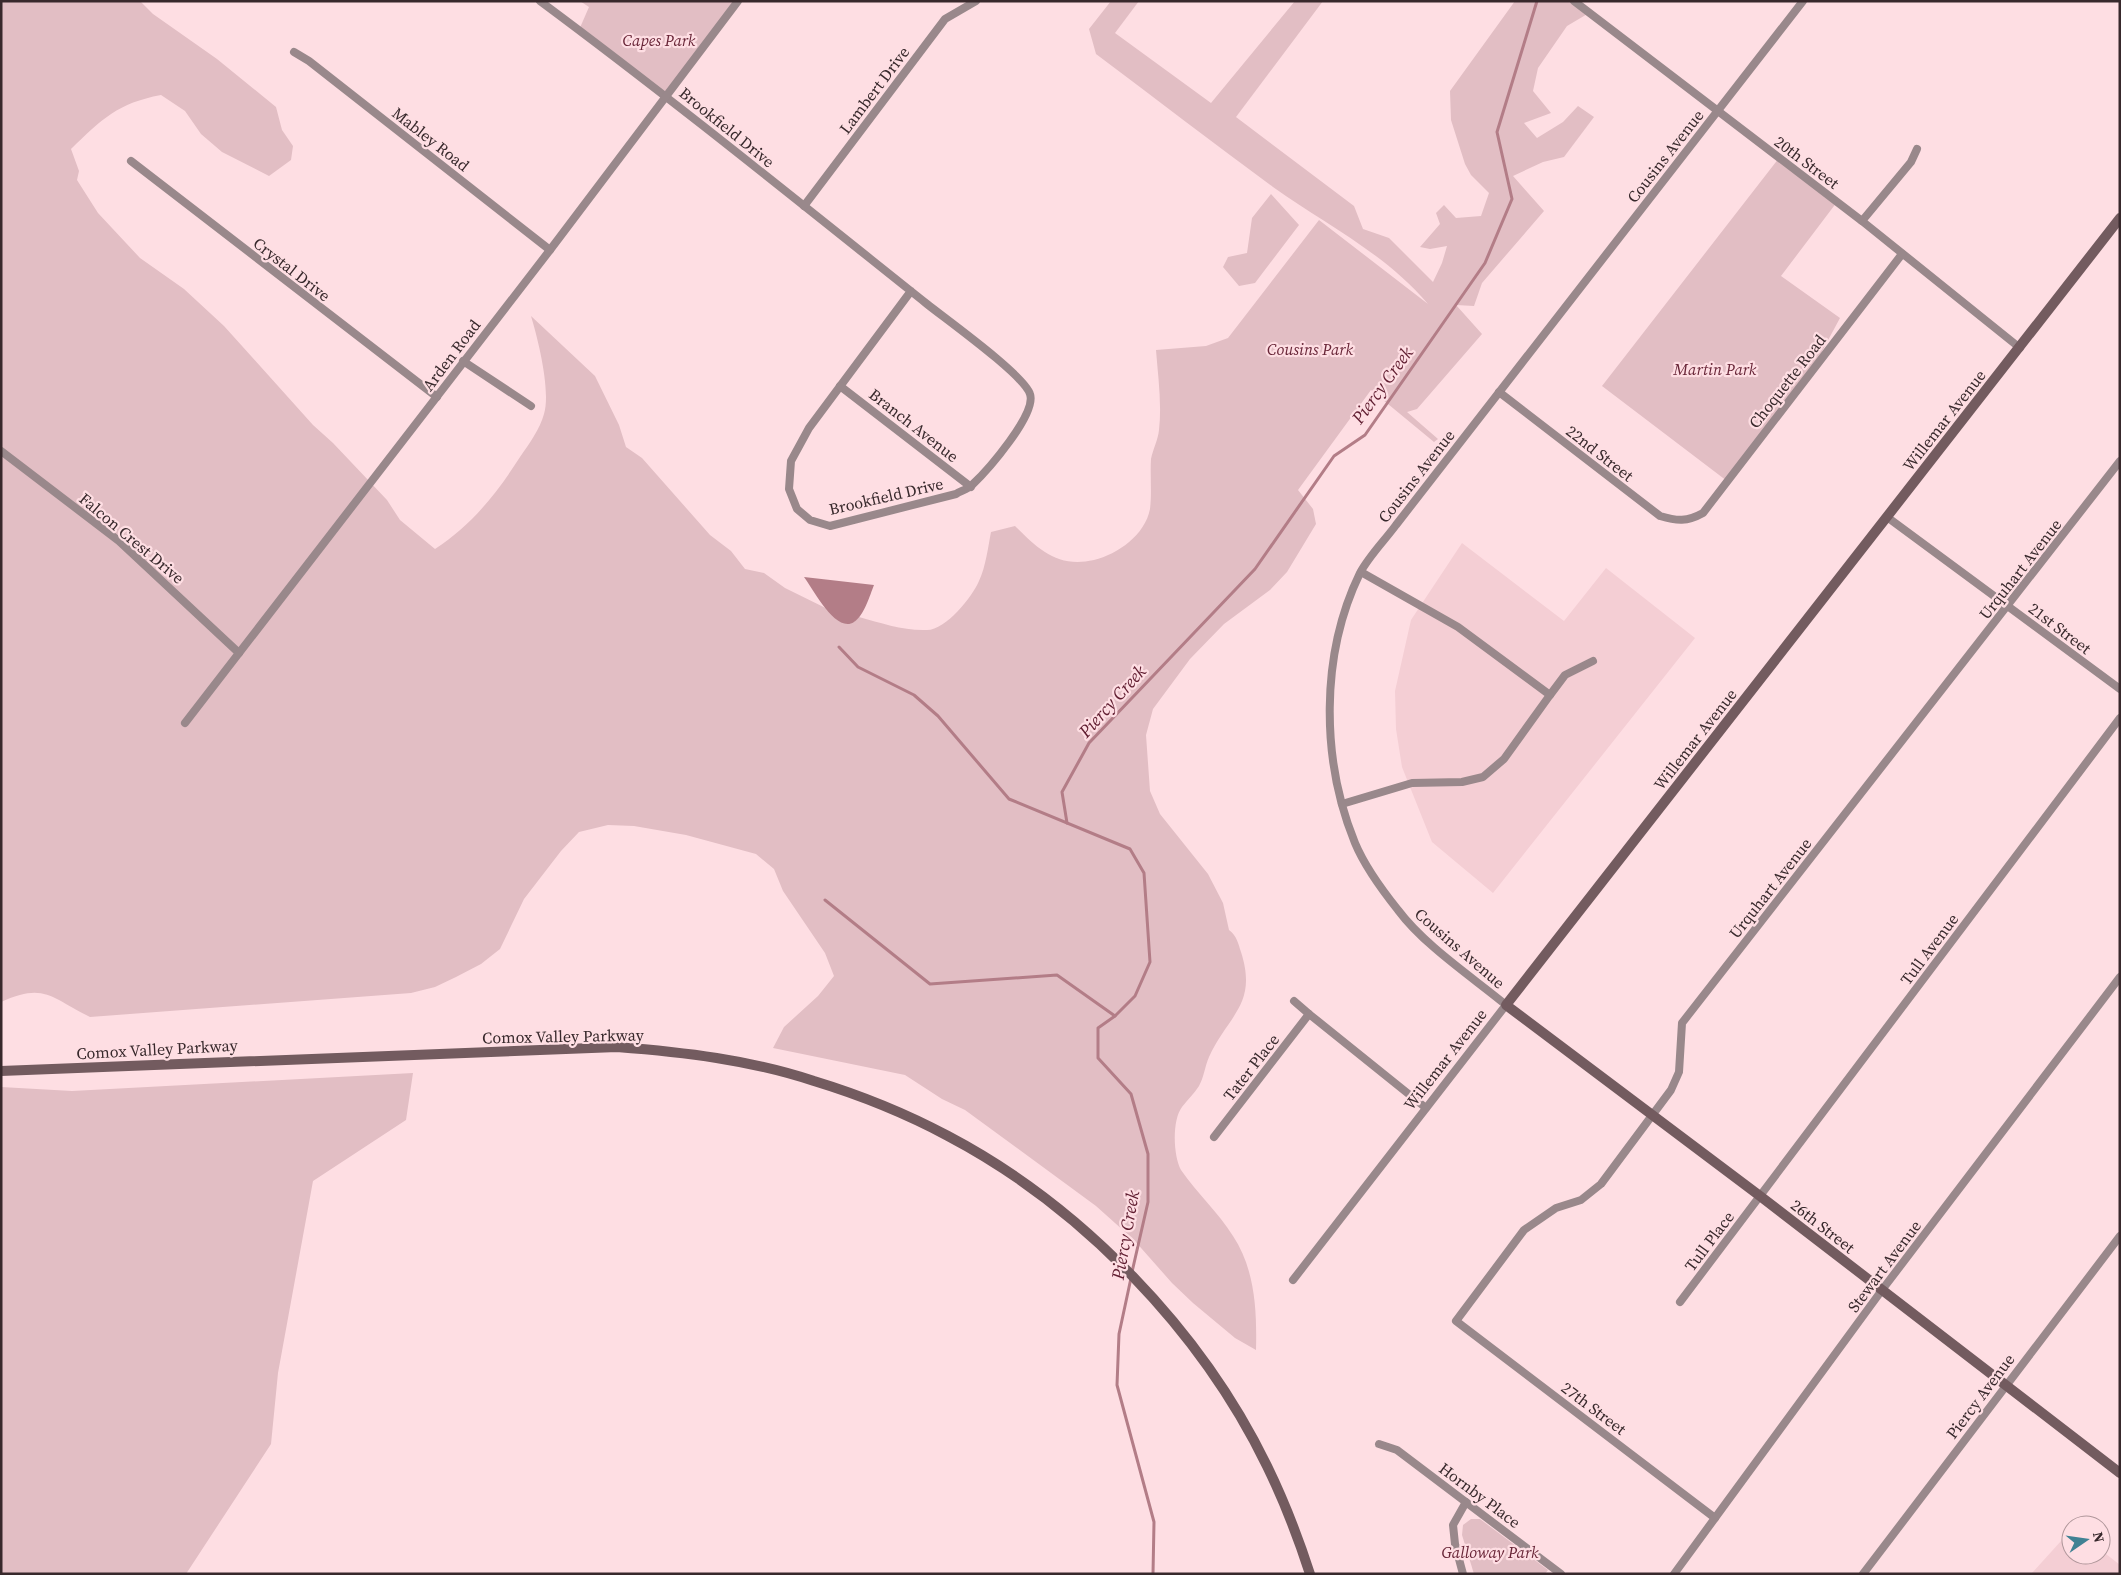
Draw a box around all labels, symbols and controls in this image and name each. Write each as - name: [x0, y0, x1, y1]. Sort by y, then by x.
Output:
- park label: Capes Park: [623, 29, 696, 51]
- street label: Lambert Drive: [834, 42, 914, 138]
- street label: Brookfield Drive: [675, 82, 779, 172]
- street label: Mabley Road: [388, 102, 474, 176]
- street label: Cousins Avenue: [1622, 105, 1708, 207]
- street label: 20th Street: [1770, 130, 1845, 194]
- street label: Crystal Drive: [249, 232, 335, 306]
- street label: Arden Road: [417, 315, 485, 395]
- street label: Choquette Road: [1743, 330, 1831, 432]
- park label: Cousins Park: [1267, 338, 1353, 360]
- water label: Piercy Creek: [1345, 341, 1419, 430]
- park label: Martin Park: [1673, 358, 1757, 380]
- street label: Willemar Avenue: [1897, 365, 1991, 475]
- street label: Branch Avenue: [865, 383, 963, 467]
- street label: 22nd Street: [1562, 420, 1639, 487]
- street label: Cousins Avenue: [1373, 425, 1459, 527]
- street label: Brookfield Drive: [827, 472, 945, 520]
- street label: Falcon Crest Drive: [75, 488, 189, 588]
- street label: Urquhart Avenue: [1974, 514, 2066, 624]
- street label: 21st Street: [2024, 597, 2097, 659]
- water label: Piercy Creek: [1072, 659, 1152, 744]
- street label: Willemar Avenue: [1648, 684, 1742, 794]
- street label: Urquhart Avenue: [1724, 833, 1816, 943]
- street label: Cousins Avenue: [1410, 903, 1510, 993]
- street label: Tull Avenue: [1895, 909, 1963, 989]
- street label: Willemar Avenue: [1398, 1004, 1492, 1114]
- street label: Comox Valley Parkway: [482, 1024, 645, 1048]
- street label: Tater Place: [1218, 1029, 1284, 1105]
- street label: Comox Valley Parkway: [76, 1034, 239, 1064]
- water label: Piercy Creek: [1105, 1188, 1145, 1283]
- street label: 26th Street: [1786, 1194, 1860, 1259]
- street label: Tull Place: [1679, 1206, 1739, 1276]
- street label: Stewart Avenue: [1842, 1216, 1926, 1316]
- street label: Piercy Avenue: [1941, 1349, 2019, 1443]
- street label: 27th Street: [1557, 1376, 1632, 1440]
- street label: Hornby Place: [1435, 1457, 1525, 1533]
- north arrow: [2061, 1515, 2111, 1565]
- text: N: [2088, 1530, 2110, 1544]
- park label: Galloway Park: [1441, 1541, 1539, 1563]

